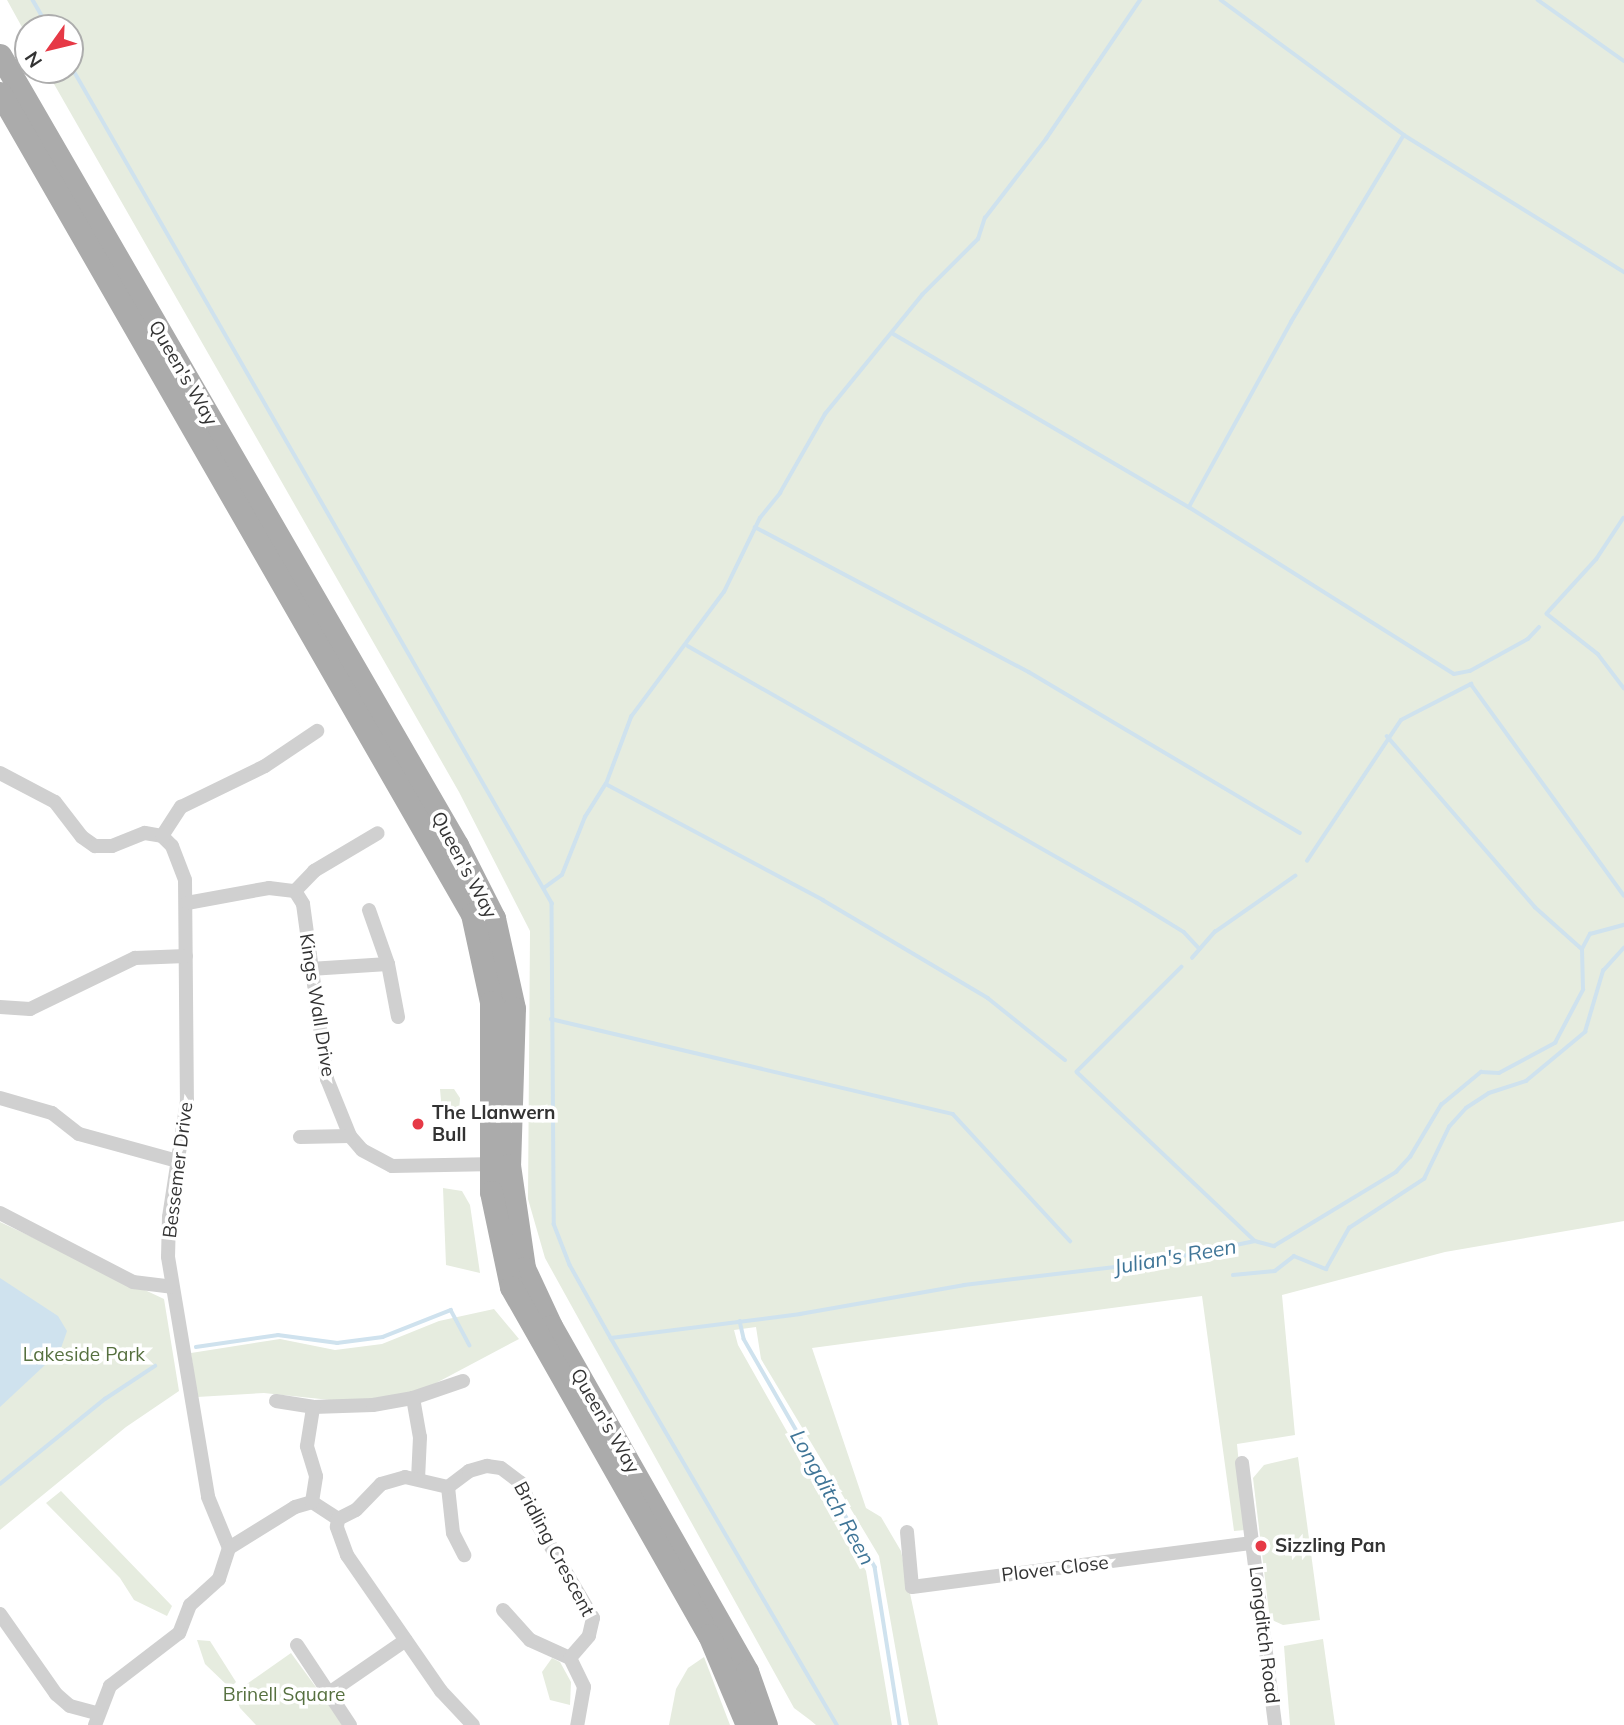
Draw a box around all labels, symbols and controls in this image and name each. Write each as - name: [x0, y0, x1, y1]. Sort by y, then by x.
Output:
- north arrow: [14, 14, 84, 84]
- text: N: [19, 47, 47, 72]
- street label: Queen's Way: [144, 316, 222, 430]
- street label: Queen's Way: [426, 808, 502, 922]
- street label: Kings Wall Drive: [294, 932, 340, 1078]
- street label: Bessemer Drive: [158, 1101, 198, 1239]
- place label: The Llanwern Bull: [432, 1102, 555, 1146]
- marker: The Llanwern Bull: [410, 1116, 426, 1132]
- water label: Julian's Reen: [1112, 1233, 1238, 1279]
- park label: Lakeside Park: [23, 1344, 145, 1366]
- street label: Queen's Way: [566, 1364, 644, 1478]
- water label: Longditch Reen: [785, 1425, 881, 1569]
- street label: Bridling Crescent: [509, 1478, 599, 1620]
- place label: Sizzling Pan: [1275, 1535, 1386, 1557]
- marker: Sizzling Pan: [1253, 1538, 1269, 1554]
- street label: Plover Close: [1000, 1551, 1110, 1587]
- street label: Longditch Road: [1244, 1565, 1284, 1705]
- park label: Brinell Square: [223, 1684, 345, 1706]

